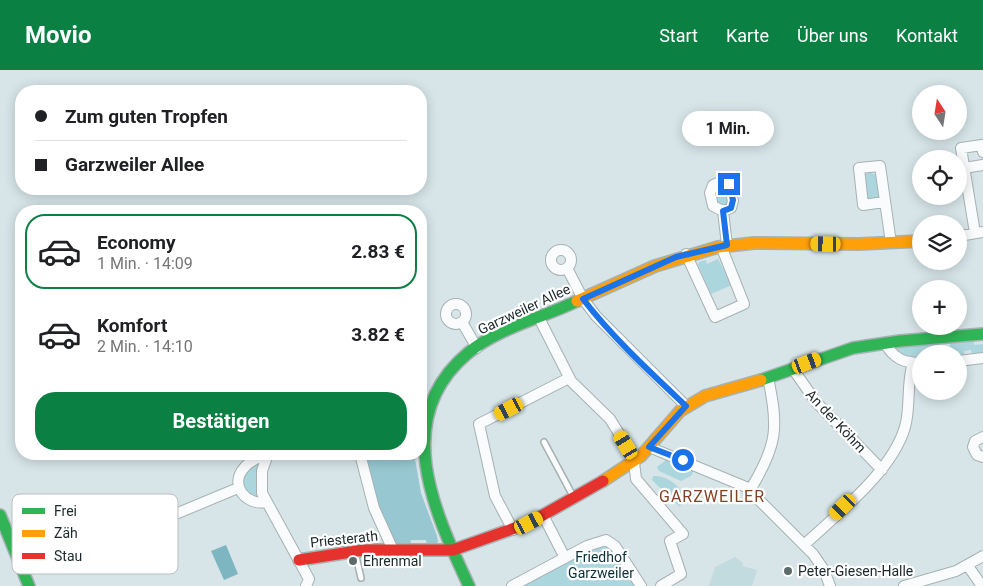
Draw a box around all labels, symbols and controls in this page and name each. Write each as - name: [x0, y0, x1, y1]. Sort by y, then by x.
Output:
- text: Movio: [25, 21, 91, 49]
- text: Start: [659, 25, 698, 46]
- text: Karte: [726, 25, 769, 46]
- text: Über uns: [797, 25, 868, 46]
- text: Kontakt: [896, 25, 958, 46]
- north arrow: [912, 85, 968, 140]
- map controls: [912, 85, 967, 400]
- text: Zum guten Tropfen: [65, 105, 228, 128]
- callout: 1 Min.: [683, 112, 775, 146]
- text: 1 Min.: [705, 119, 751, 138]
- button: locate: [912, 150, 967, 205]
- text: Garzweiler Allee: [65, 153, 204, 176]
- route end: [718, 173, 740, 195]
- button: layers: [912, 215, 967, 270]
- icon: car: [37, 229, 82, 274]
- text: Economy: [97, 231, 176, 254]
- car: [810, 236, 841, 252]
- text: 2.83 €: [351, 240, 405, 263]
- text: 1 Min. · 14:09: [97, 254, 193, 273]
- button: +: [912, 280, 967, 335]
- street label: Garzweiler Allee: [475, 281, 573, 337]
- icon: car: [37, 312, 82, 357]
- text: Komfort: [97, 314, 167, 337]
- text: 3.82 €: [351, 323, 405, 346]
- text: 2 Min. · 14:10: [97, 337, 193, 356]
- button: −: [912, 345, 967, 400]
- car: [790, 351, 823, 375]
- street label: An der Köhm: [803, 386, 869, 456]
- button: Bestätigen: [35, 392, 407, 450]
- car: [492, 396, 525, 422]
- car: [611, 428, 640, 462]
- route start: [672, 449, 694, 471]
- district label: GARZWEILER: [659, 487, 765, 506]
- car: [826, 491, 859, 523]
- legend: [12, 494, 178, 574]
- text: Frei: [54, 503, 77, 519]
- car: [512, 510, 545, 536]
- text: Zäh: [54, 525, 78, 541]
- street label: Priesterath: [309, 527, 379, 551]
- text: Stau: [54, 548, 82, 564]
- park label: Friedhof Garzweiler: [568, 549, 634, 581]
- place label: Ehrenmal: [363, 553, 422, 569]
- marker: Ehrenmal: [347, 555, 359, 567]
- place label: Peter-Giesen-Halle: [798, 563, 913, 579]
- marker: Peter-Giesen-Halle: [782, 565, 794, 577]

